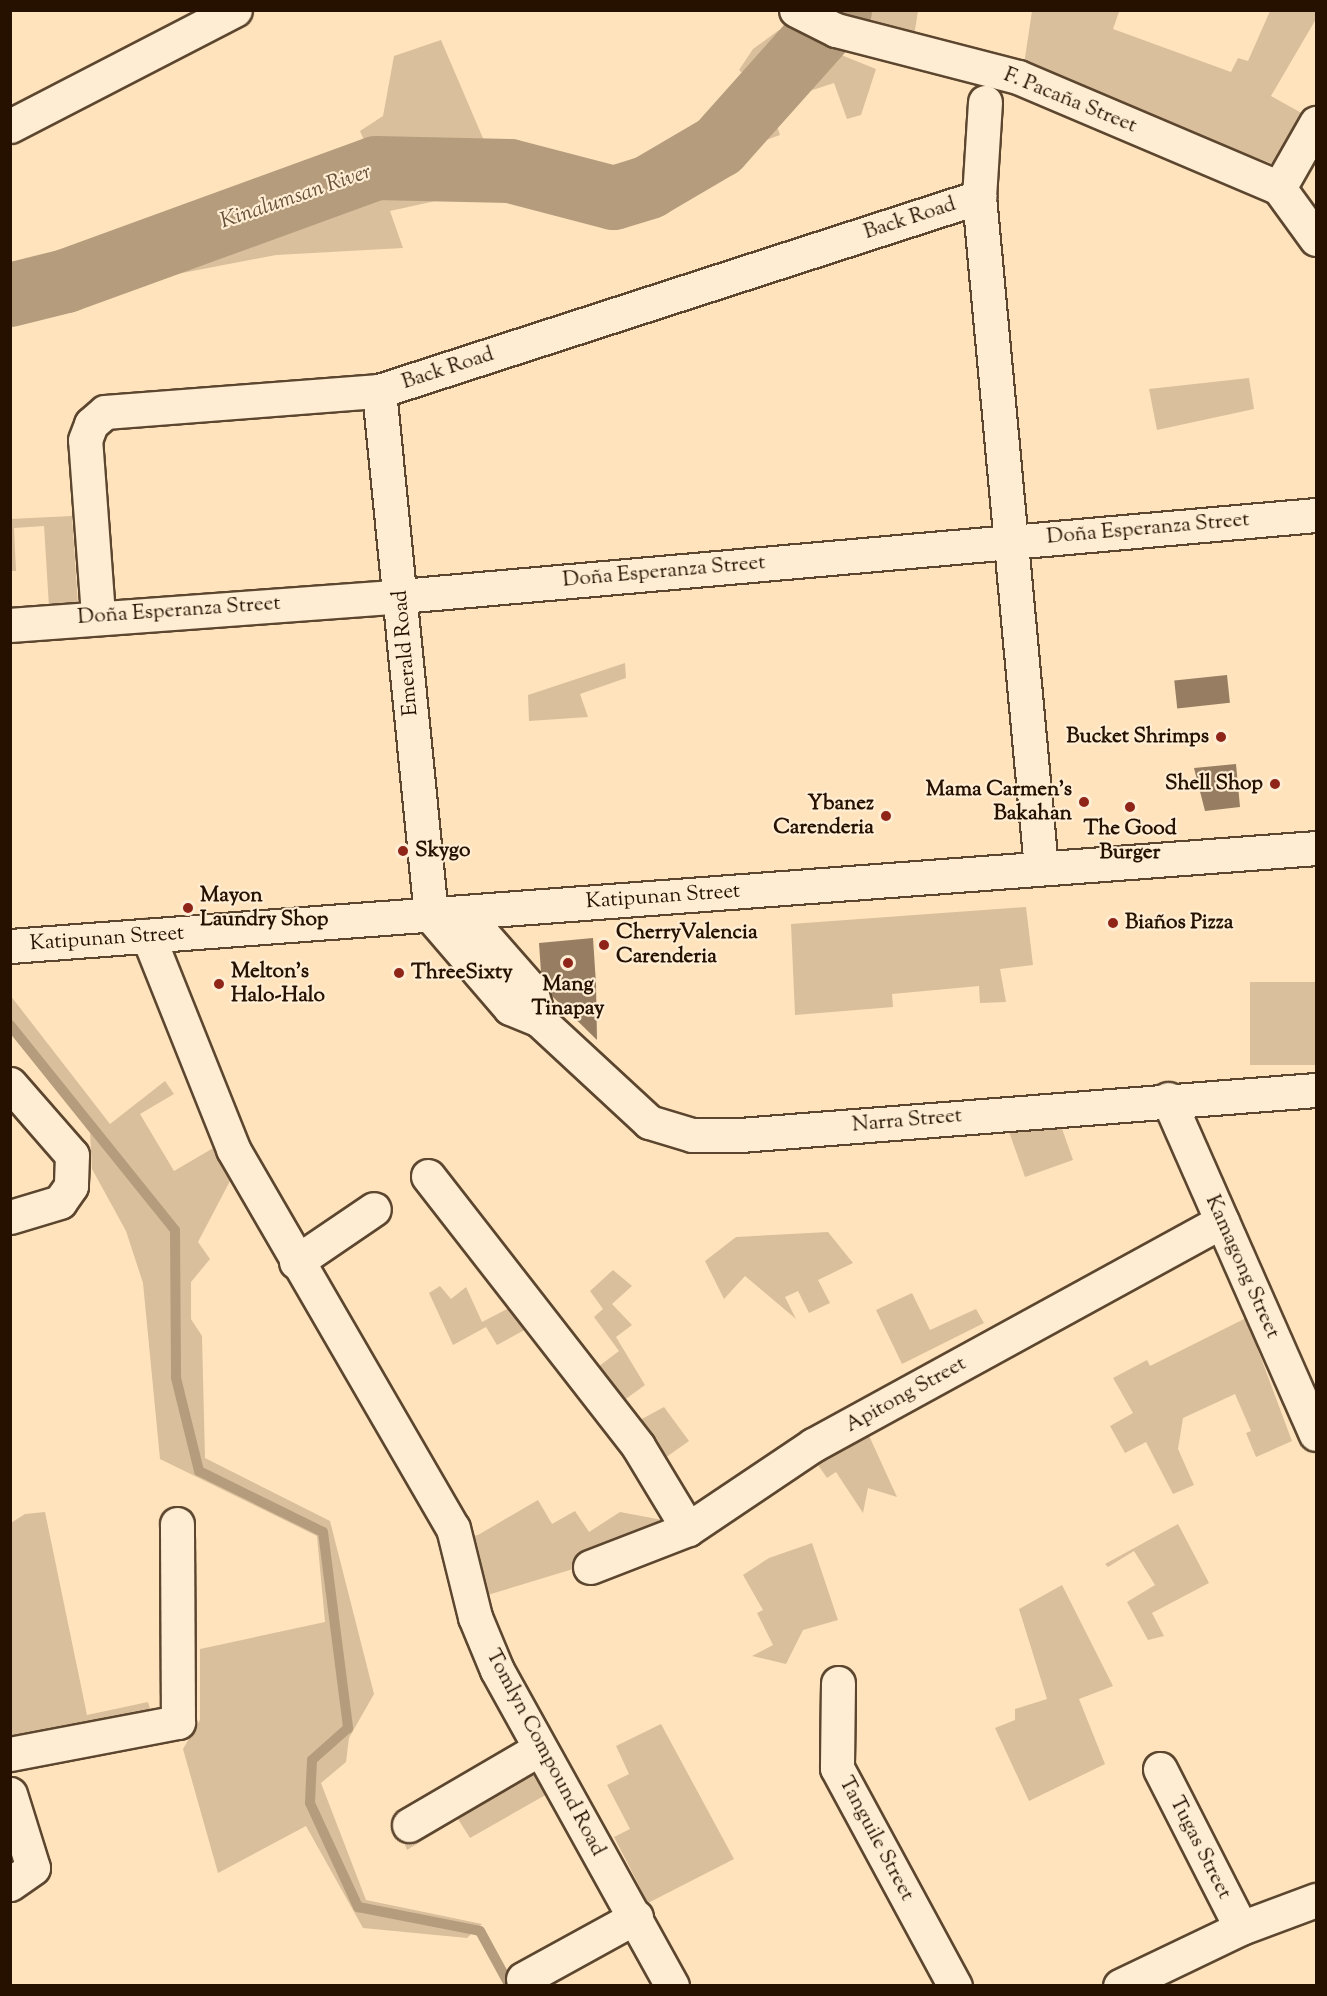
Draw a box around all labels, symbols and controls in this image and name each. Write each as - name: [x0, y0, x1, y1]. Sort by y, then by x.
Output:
- street label: F. Pacaña Street: [1000, 63, 1140, 139]
- water label: Kinalumsan River: [217, 160, 375, 236]
- street label: Back Road: [861, 192, 959, 246]
- street label: Back Road: [399, 342, 497, 396]
- street label: Doña Esperanza Street: [1046, 508, 1250, 550]
- street label: Doña Esperanza Street: [562, 551, 766, 593]
- street label: Emerald Road: [388, 589, 424, 717]
- street label: Doña Esperanza Street: [77, 591, 281, 631]
- place label: Bucket Shrimps: [1066, 724, 1209, 750]
- marker: Bucket Shrimps: [1214, 730, 1228, 744]
- place label: Shell Shop: [1165, 771, 1263, 797]
- place label: Mama Carmen's Bakahan: [926, 777, 1072, 827]
- marker: Shell Shop: [1268, 777, 1282, 791]
- place label: Ybanez Carenderia: [773, 791, 874, 841]
- marker: Mama Carmen's Bakahan: [1077, 795, 1091, 809]
- marker: The Good Burger: [1123, 800, 1137, 814]
- marker: Ybanez Carenderia: [879, 809, 893, 823]
- place label: The Good Burger: [1083, 816, 1177, 866]
- place label: Skygo: [415, 838, 470, 864]
- marker: Skygo: [396, 844, 410, 858]
- street label: Katipunan Street: [585, 879, 741, 915]
- place label: Mayon Laundry Shop: [200, 883, 328, 933]
- marker: Mayon Laundry Shop: [181, 901, 195, 915]
- place label: Biaños Pizza: [1125, 910, 1233, 936]
- marker: Biaños Pizza: [1106, 916, 1120, 930]
- place label: CherryValencia Carenderia: [616, 920, 758, 970]
- street label: Katipunan Street: [29, 921, 185, 957]
- marker: CherryValencia Carenderia: [597, 938, 611, 952]
- marker: Mang Tinapay: [561, 956, 575, 970]
- place label: Melton's Halo-Halo: [231, 959, 325, 1009]
- place label: ThreeSixty: [411, 960, 513, 986]
- marker: ThreeSixty: [392, 966, 406, 980]
- place label: Mang Tinapay: [531, 972, 605, 1022]
- marker: Melton's Halo-Halo: [212, 977, 226, 991]
- street label: Narra Street: [851, 1104, 963, 1138]
- street label: Kamagong Street: [1199, 1191, 1285, 1343]
- street label: Apitong Street: [841, 1351, 971, 1439]
- street label: Tomlyn Compound Road: [480, 1645, 610, 1861]
- street label: Tanguile Street: [833, 1772, 919, 1906]
- street label: Tugas Street: [1163, 1792, 1237, 1904]

